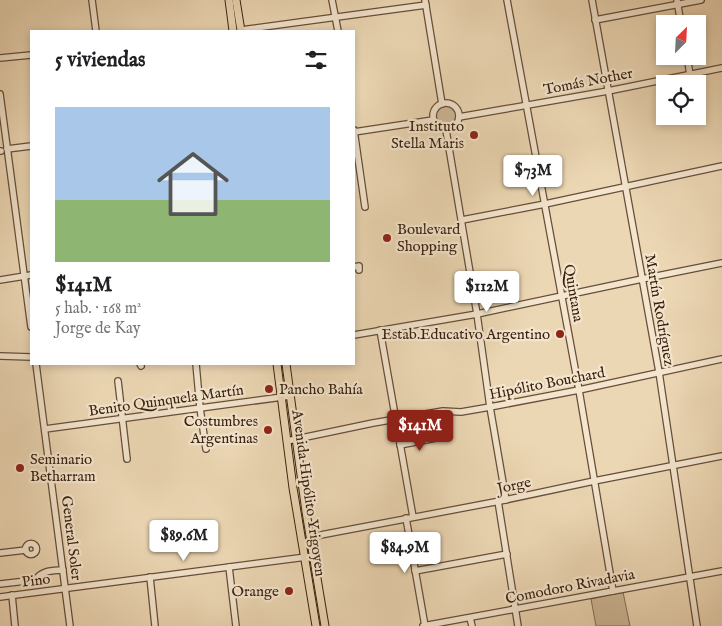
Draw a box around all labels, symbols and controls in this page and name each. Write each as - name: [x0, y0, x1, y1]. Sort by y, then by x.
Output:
- north arrow: [656, 15, 706, 65]
- map controls: [656, 15, 706, 125]
- icon: filters: [302, 46, 330, 74]
- text: 5 viviendas: [55, 47, 145, 74]
- street label: Tomás Nother: [542, 63, 635, 99]
- button: locate: [656, 75, 706, 125]
- place label: Instituto Stella Maris: [391, 117, 464, 153]
- marker: Instituto Stella Maris: [468, 129, 480, 141]
- icon: home: [148, 139, 238, 229]
- pin: $73M: [503, 154, 563, 197]
- text: $73M: [514, 161, 552, 181]
- place label: Boulevard Shopping: [397, 220, 461, 256]
- marker: Boulevard Shopping: [381, 232, 393, 244]
- street label: Martín Rodríguez: [640, 253, 679, 368]
- street label: Quintana: [559, 263, 588, 324]
- pin: $112M: [452, 270, 522, 313]
- text: $141M: [55, 272, 112, 299]
- text: $112M: [465, 277, 509, 297]
- text: 5 hab. · 168 m²: [55, 299, 142, 319]
- text: Jorge de Kay: [55, 319, 141, 339]
- place label: Estab.Educativo Argentino: [382, 325, 550, 344]
- marker: Estab.Educativo Argentino: [554, 328, 566, 340]
- street label: Hipólito Bouchard: [488, 363, 608, 404]
- street label: Benito Quinquela Martín: [87, 380, 245, 421]
- place label: Pancho Bahía: [279, 380, 363, 399]
- marker: Pancho Bahía: [263, 383, 275, 395]
- street label: Avenida Hipólito Yrigoyen: [287, 408, 330, 578]
- pin: $141M: [385, 410, 455, 452]
- place label: Costumbres Argentinas: [184, 412, 258, 448]
- text: $141M: [398, 416, 442, 436]
- marker: Costumbres Argentinas: [262, 424, 274, 436]
- place label: Seminario Betharram: [30, 450, 96, 486]
- marker: Seminario Betharram: [14, 462, 26, 474]
- street label: Jorge: [493, 473, 533, 499]
- street label: General Soler: [57, 495, 86, 582]
- pin: $89.6M: [143, 520, 225, 562]
- text: $89.6M: [160, 526, 208, 546]
- pin: $84.9M: [364, 532, 446, 574]
- text: $84.9M: [381, 538, 429, 558]
- street label: Comodoro Rivadavia: [504, 565, 637, 608]
- street label: Pino: [21, 569, 51, 592]
- place label: Orange: [232, 582, 279, 601]
- marker: Orange: [283, 585, 295, 597]

